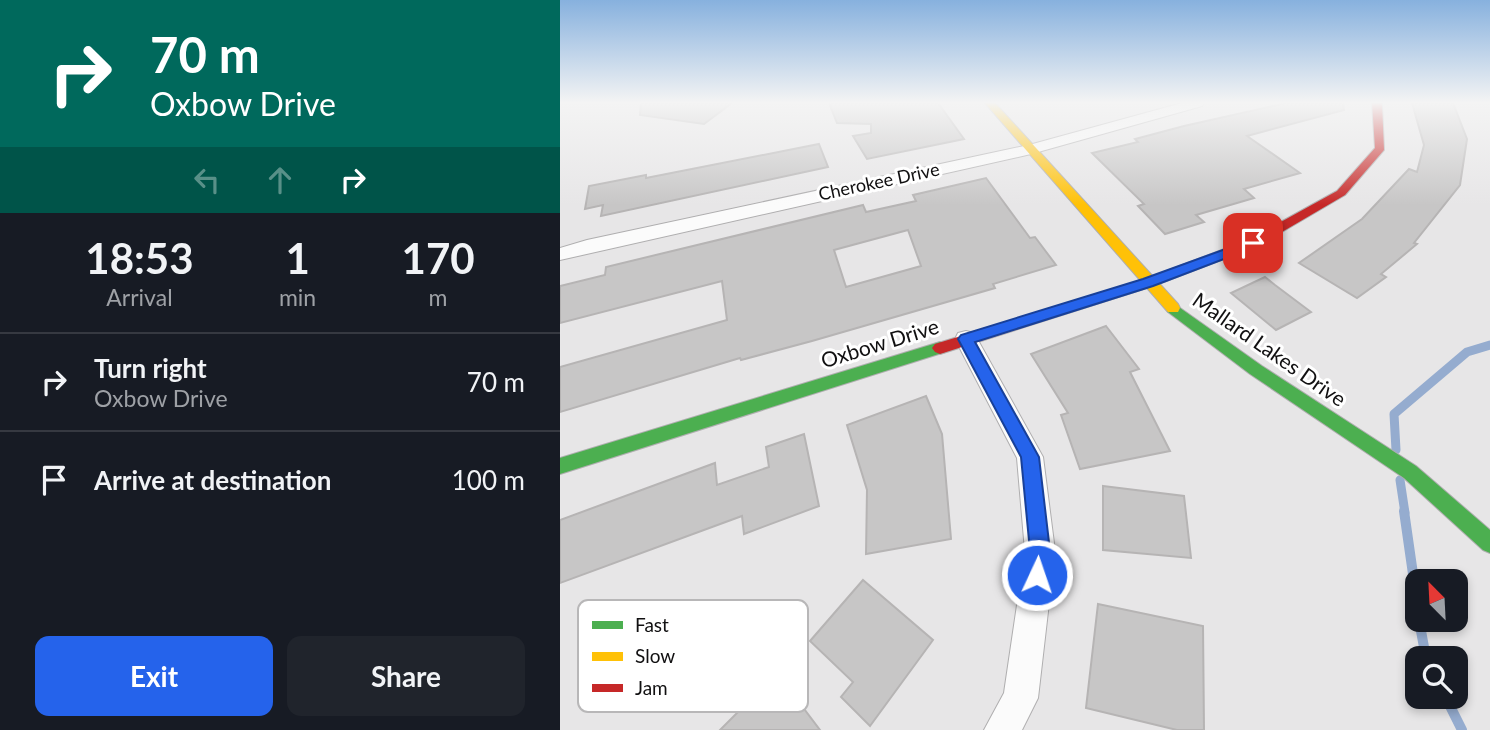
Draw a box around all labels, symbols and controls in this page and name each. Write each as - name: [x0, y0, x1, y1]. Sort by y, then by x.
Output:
- text: 70 m: [150, 25, 260, 83]
- icon: right: [35, 28, 126, 119]
- text: Oxbow Drive: [150, 84, 336, 123]
- street label: Cherokee Drive: [816, 157, 941, 205]
- icon: left: [188, 161, 226, 199]
- icon: ahead: [261, 161, 299, 199]
- icon: right: [334, 161, 372, 199]
- pin: [1223, 213, 1283, 273]
- icon: arrive: [1234, 224, 1272, 262]
- text: 18:53: [85, 233, 194, 283]
- text: 1: [285, 233, 310, 283]
- text: 170: [402, 233, 475, 283]
- text: Arrival: [106, 283, 173, 311]
- text: min: [279, 283, 316, 311]
- text: m: [429, 283, 448, 311]
- street label: Mallard Lakes Drive: [1188, 287, 1351, 411]
- street label: Oxbow Drive: [818, 313, 942, 372]
- text: Turn right: [94, 352, 207, 384]
- icon: right: [35, 363, 73, 401]
- text: 70 m: [467, 366, 525, 398]
- text: Oxbow Drive: [94, 384, 228, 412]
- icon: arrive: [35, 461, 73, 499]
- text: Arrive at destination: [94, 464, 331, 496]
- text: 100 m: [452, 464, 525, 496]
- position arrow: [1000, 538, 1074, 612]
- north arrow: [1405, 569, 1468, 632]
- map controls: [1405, 569, 1468, 709]
- legend: [578, 600, 808, 712]
- text: Fast: [635, 613, 669, 636]
- button: Exit: [35, 636, 273, 716]
- button: Share: [287, 636, 525, 716]
- text: Slow: [635, 644, 675, 667]
- button: search: [1405, 646, 1468, 709]
- text: Jam: [635, 676, 668, 699]

